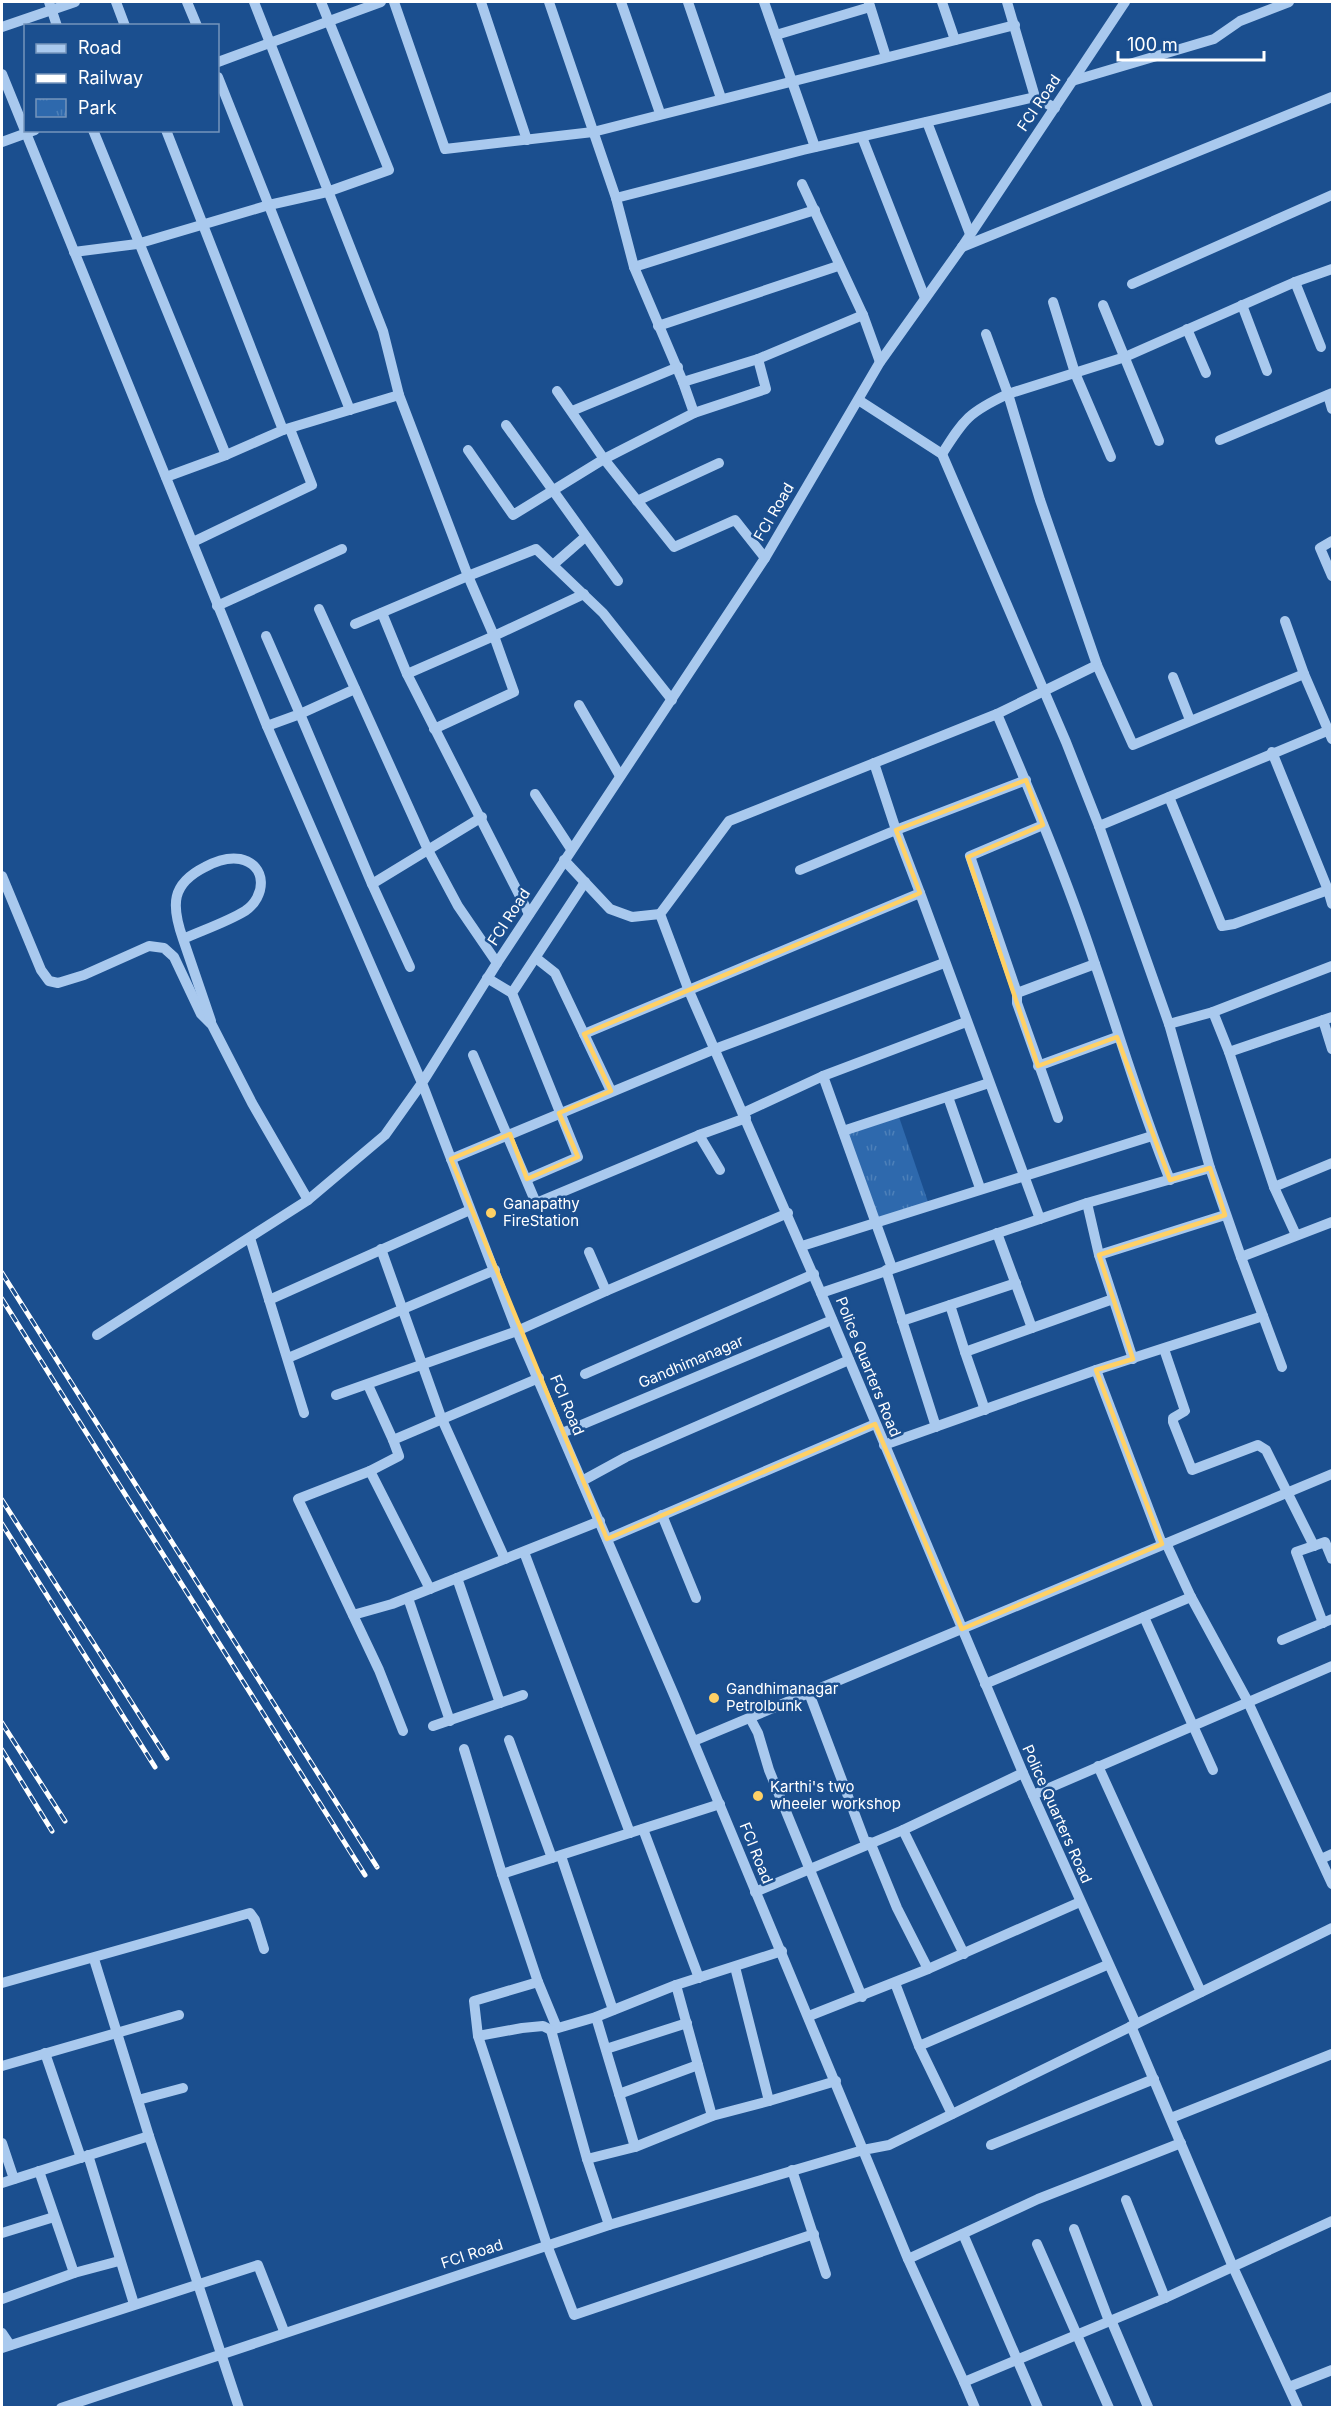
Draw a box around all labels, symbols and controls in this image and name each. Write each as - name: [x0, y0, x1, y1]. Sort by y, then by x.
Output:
- legend: [24, 24, 219, 132]
- scale bar: [1118, 24, 1264, 62]
- text: 100 m: [1127, 34, 1178, 55]
- text: Road: [78, 37, 121, 58]
- text: Railway: [78, 67, 143, 88]
- street label: FCI Road: [1013, 71, 1064, 135]
- text: Park: [78, 97, 117, 118]
- street label: FCI Road: [749, 479, 798, 544]
- street label: FCI Road: [483, 885, 534, 949]
- place label: Ganapathy FireStation: [503, 1194, 580, 1230]
- marker: Ganapathy FireStation: [484, 1206, 498, 1220]
- street label: Police Quarters Road: [832, 1294, 905, 1440]
- street label: Gandhimanagar: [635, 1331, 747, 1392]
- street label: FCI Road: [546, 1372, 589, 1438]
- place label: Gandhimanagar Petrolbunk: [726, 1679, 839, 1715]
- marker: Gandhimanagar Petrolbunk: [707, 1691, 721, 1705]
- street label: Police Quarters Road: [1018, 1742, 1097, 1886]
- place label: Karthi's two wheeler workshop: [770, 1777, 901, 1813]
- marker: Karthi's two wheeler workshop: [751, 1789, 765, 1803]
- street label: FCI Road: [736, 1819, 777, 1886]
- street label: FCI Road: [438, 2235, 505, 2272]

